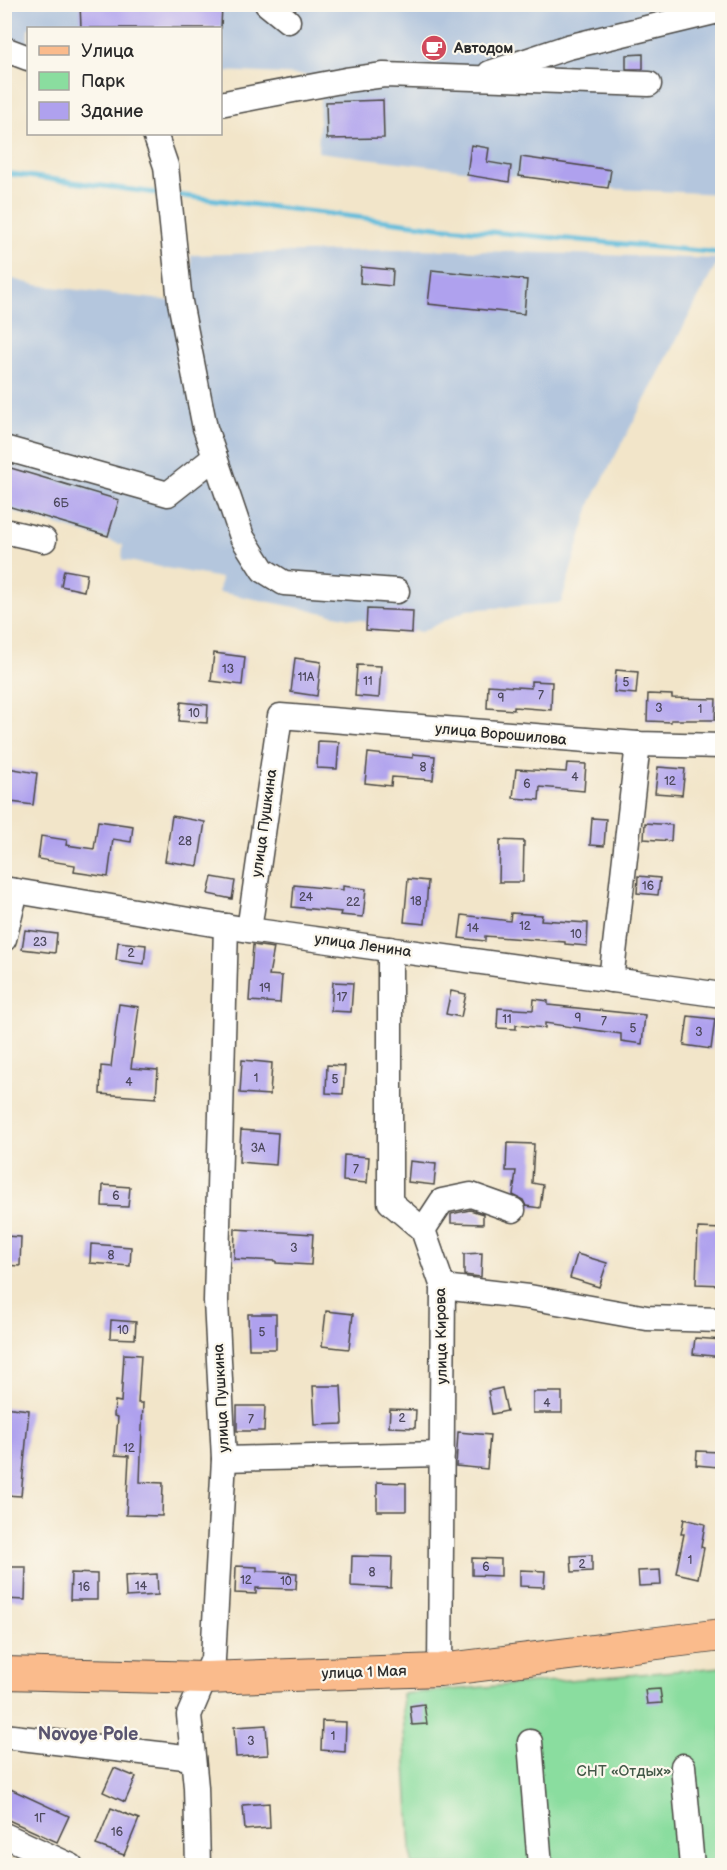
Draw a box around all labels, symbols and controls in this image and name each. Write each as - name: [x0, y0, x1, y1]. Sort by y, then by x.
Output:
- legend: [27, 27, 222, 135]
- cafe icon: Автодом: [419, 33, 449, 63]
- place label: Автодом: [453, 39, 513, 58]
- text: Улица: [81, 41, 135, 62]
- text: Парк: [81, 71, 125, 92]
- text: Здание: [81, 101, 143, 122]
- house number: 6Б: [53, 496, 70, 511]
- house number: 13: [222, 662, 234, 677]
- house number: 11А: [298, 670, 315, 685]
- house number: 11: [363, 674, 373, 689]
- house number: 5: [623, 675, 630, 690]
- house number: 7: [538, 688, 544, 703]
- house number: 9: [498, 691, 505, 706]
- house number: 3: [655, 701, 663, 716]
- house number: 1: [698, 702, 702, 717]
- house number: 10: [188, 706, 200, 721]
- street label: улица Ворошилова: [434, 719, 568, 750]
- house number: 8: [420, 760, 427, 775]
- street label: улица Пушкина: [248, 768, 282, 878]
- house number: 4: [571, 770, 579, 785]
- house number: 12: [664, 774, 676, 789]
- house number: 6: [523, 777, 531, 792]
- house number: 28: [178, 834, 192, 849]
- house number: 16: [642, 879, 654, 894]
- house number: 24: [299, 890, 314, 905]
- house number: 18: [410, 894, 422, 909]
- house number: 22: [346, 895, 360, 910]
- house number: 12: [519, 919, 531, 934]
- house number: 14: [467, 921, 480, 936]
- house number: 10: [570, 927, 582, 942]
- street label: улица Ленина: [313, 929, 413, 962]
- house number: 23: [33, 935, 47, 950]
- house number: 2: [127, 946, 135, 961]
- house number: 19: [259, 981, 271, 996]
- house number: 17: [337, 990, 347, 1005]
- house number: 9: [575, 1011, 582, 1026]
- house number: 11: [502, 1012, 512, 1027]
- house number: 7: [601, 1014, 607, 1029]
- house number: 5: [630, 1021, 637, 1036]
- house number: 3: [695, 1025, 703, 1040]
- house number: 1: [254, 1071, 258, 1086]
- house number: 5: [332, 1072, 339, 1087]
- house number: 4: [125, 1075, 133, 1090]
- house number: 3А: [251, 1141, 266, 1156]
- house number: 7: [353, 1162, 359, 1177]
- house number: 6: [112, 1189, 120, 1204]
- house number: 3: [290, 1241, 298, 1256]
- house number: 8: [108, 1248, 115, 1263]
- street label: улица Кирова: [431, 1287, 452, 1384]
- house number: 10: [117, 1323, 129, 1338]
- house number: 5: [259, 1325, 266, 1340]
- street label: улица Пушкина: [209, 1343, 234, 1453]
- house number: 4: [543, 1396, 551, 1411]
- house number: 2: [398, 1411, 406, 1426]
- house number: 7: [248, 1412, 254, 1427]
- house number: 12: [123, 1441, 135, 1456]
- house number: 1: [688, 1553, 692, 1568]
- house number: 2: [578, 1557, 586, 1572]
- house number: 6: [482, 1560, 490, 1575]
- house number: 8: [369, 1565, 376, 1580]
- house number: 12: [240, 1573, 252, 1588]
- house number: 10: [280, 1574, 292, 1589]
- house number: 14: [135, 1579, 148, 1594]
- house number: 16: [78, 1580, 90, 1595]
- street label: улица 1 Мая: [321, 1662, 407, 1683]
- district label: Novoye Pole: [38, 1724, 138, 1745]
- house number: 1: [331, 1729, 335, 1744]
- house number: 3: [247, 1734, 255, 1749]
- park label: СНТ «Отдых»: [577, 1762, 671, 1781]
- house number: 1Г: [34, 1811, 46, 1826]
- house number: 16: [111, 1825, 123, 1840]

